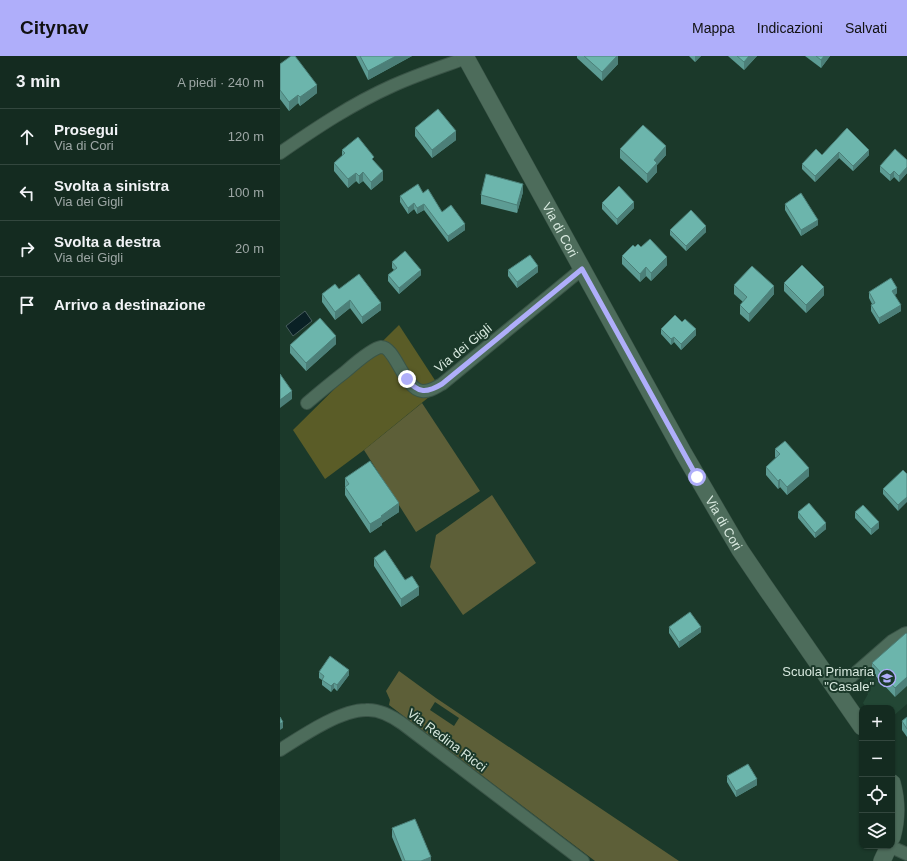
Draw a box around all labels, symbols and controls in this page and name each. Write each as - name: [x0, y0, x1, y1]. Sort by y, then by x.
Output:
- text: Citynav: [20, 17, 89, 38]
- text: Mappa: [692, 20, 735, 36]
- text: Indicazioni: [757, 20, 823, 36]
- text: Salvati: [845, 20, 887, 36]
- text: 3 min: [16, 72, 60, 91]
- text: A piedi · 240 m: [177, 75, 264, 90]
- text: Prosegui: [54, 121, 118, 138]
- icon: ahead: [16, 126, 38, 148]
- text: 120 m: [228, 129, 264, 144]
- text: Via di Cori: [54, 138, 114, 153]
- text: Svolta a sinistra: [54, 177, 169, 194]
- icon: left: [16, 182, 38, 204]
- text: 100 m: [228, 185, 264, 200]
- text: Via dei Gigli: [54, 194, 123, 209]
- street label: Via di Cori: [539, 200, 581, 259]
- text: Svolta a destra: [54, 233, 161, 250]
- icon: right: [16, 238, 38, 260]
- text: 20 m: [235, 241, 264, 256]
- text: Via dei Gigli: [54, 250, 123, 265]
- icon: arrive: [16, 294, 38, 316]
- text: Arrivo a destinazione: [54, 296, 206, 313]
- street label: Via dei Gigli: [431, 320, 495, 376]
- route end: [398, 370, 416, 388]
- route start: [688, 468, 706, 486]
- street label: Via di Cori: [703, 493, 746, 553]
- place label: Scuola Primaria "Casale": [782, 664, 875, 694]
- school or university icon: Scuola Primaria "Casale": [877, 668, 897, 688]
- street label: Via Redina Ricci: [404, 705, 490, 775]
- map controls: [859, 705, 895, 849]
- button: +: [859, 705, 895, 741]
- button: −: [859, 741, 895, 777]
- button: locate: [859, 777, 895, 813]
- button: layers: [859, 813, 895, 849]

